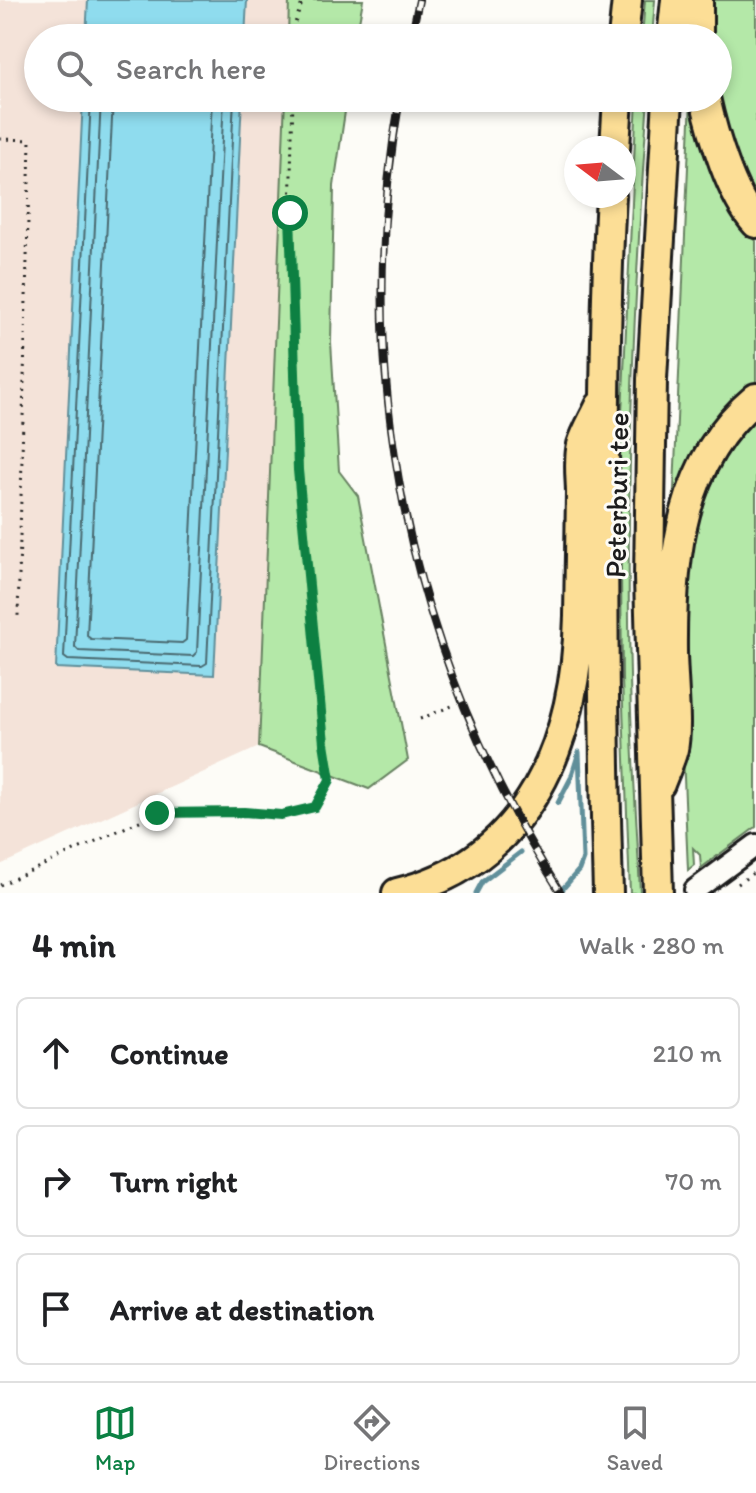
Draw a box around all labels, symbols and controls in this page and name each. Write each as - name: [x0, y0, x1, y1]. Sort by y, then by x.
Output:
- search box: [24, 24, 732, 112]
- icon: search: [52, 46, 96, 90]
- text: Search here: [116, 50, 266, 87]
- north arrow: [564, 136, 636, 208]
- route start: [272, 195, 308, 231]
- street label: Peterburi tee: [597, 412, 636, 578]
- route end: [139, 795, 175, 831]
- text: 4 min: [32, 925, 116, 966]
- text: Walk · 280 m: [579, 929, 724, 961]
- icon: ahead: [34, 1031, 78, 1075]
- text: Continue: [110, 1035, 229, 1072]
- text: 210 m: [653, 1037, 722, 1069]
- icon: right: [34, 1159, 78, 1203]
- text: Turn right: [110, 1163, 238, 1200]
- text: 70 m: [665, 1165, 722, 1197]
- icon: arrive: [34, 1287, 78, 1331]
- text: Arrive at destination: [110, 1291, 374, 1328]
- tab: Map: [93, 1401, 137, 1476]
- tab: Directions: [324, 1401, 420, 1476]
- tab: Saved: [607, 1401, 663, 1476]

